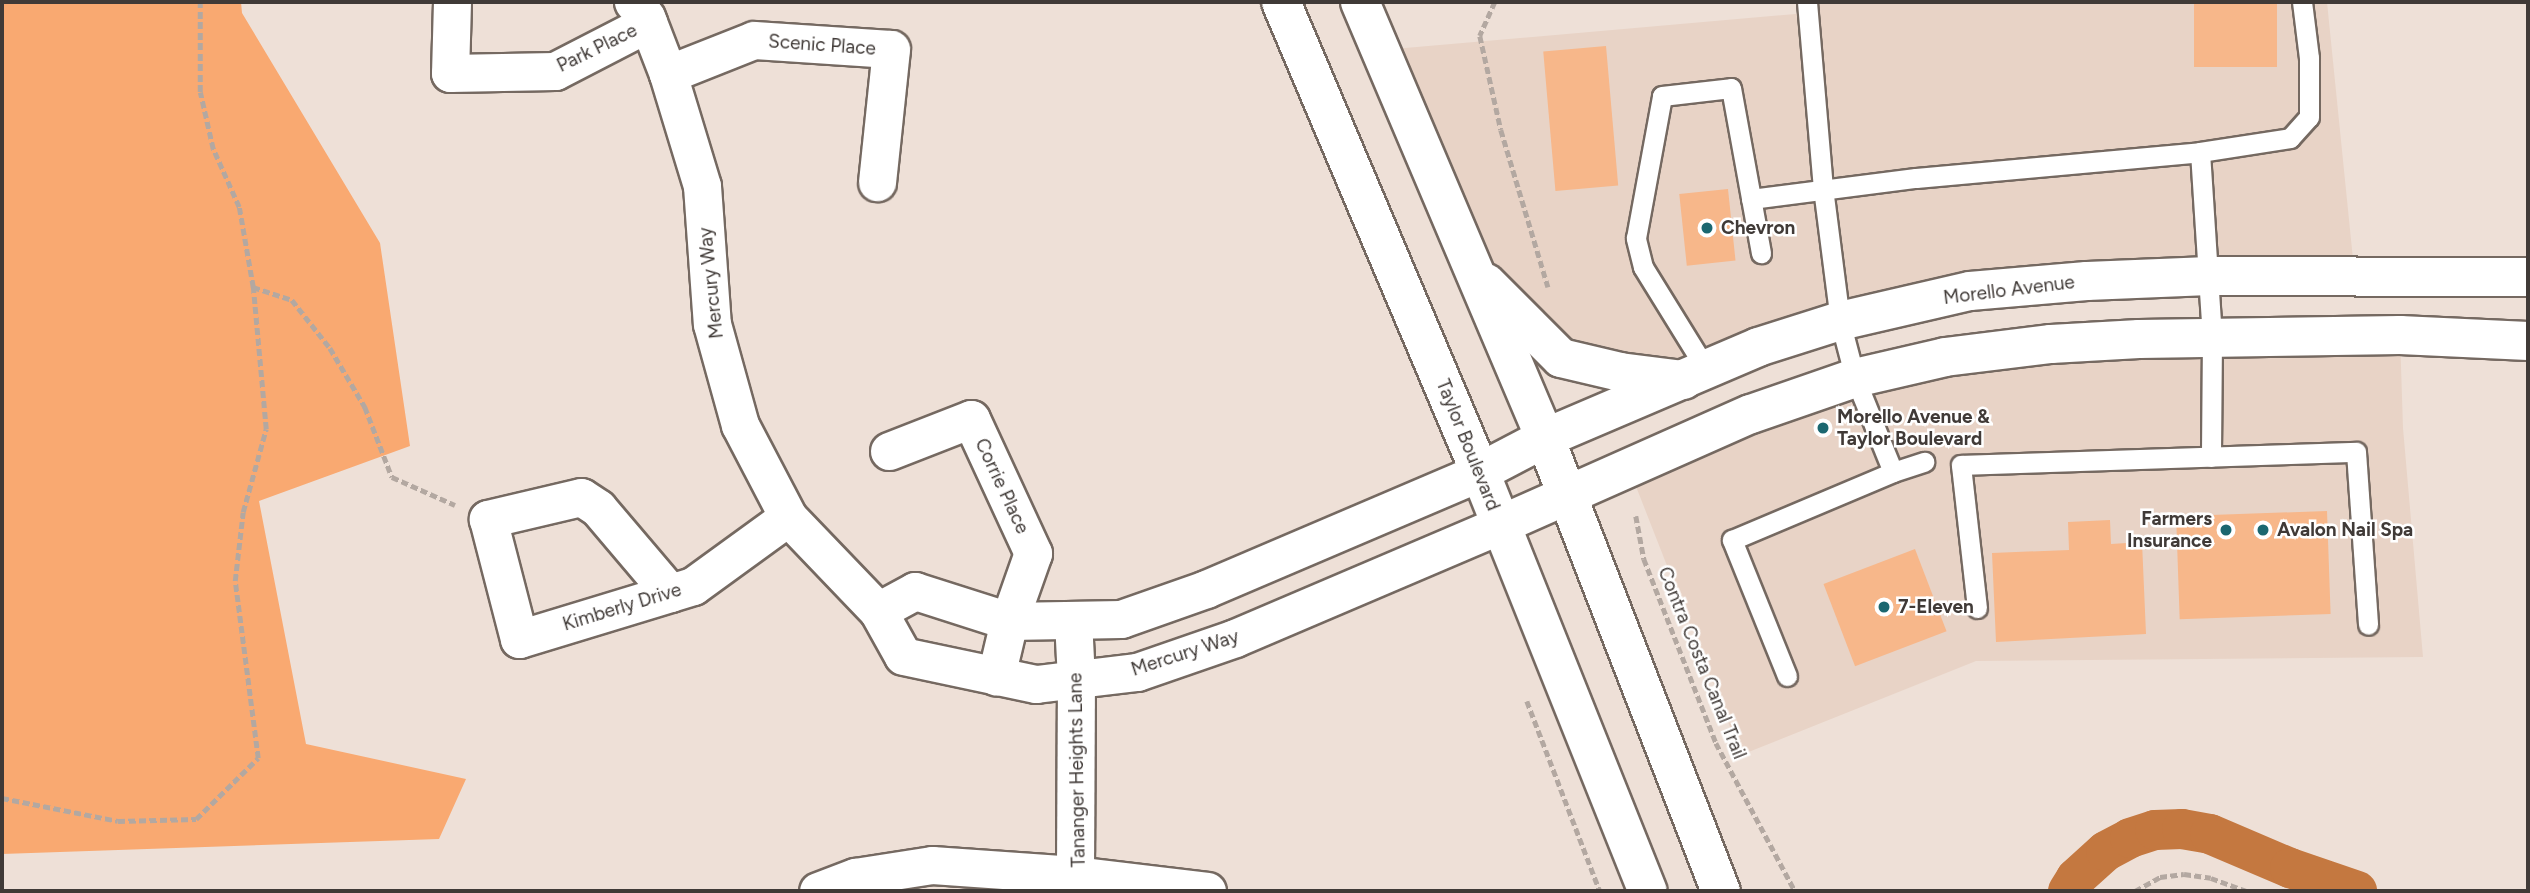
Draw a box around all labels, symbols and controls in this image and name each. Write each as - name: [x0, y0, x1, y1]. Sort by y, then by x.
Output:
- street label: Park Place: [553, 19, 641, 77]
- street label: Scenic Place: [767, 30, 877, 60]
- place label: Chevron: [1721, 217, 1795, 239]
- marker: Chevron: [1699, 220, 1715, 236]
- street label: Mercury Way: [694, 226, 728, 340]
- street label: Morello Avenue: [1942, 271, 2076, 309]
- street label: Taylor Boulevard: [1431, 376, 1505, 514]
- place label: Morello Avenue & Taylor Boulevard: [1837, 406, 1989, 450]
- marker: Morello Avenue & Taylor Boulevard: [1815, 420, 1831, 436]
- street label: Corrie Place: [970, 435, 1034, 537]
- place label: Farmers Insurance: [2127, 508, 2212, 552]
- place label: Avalon Nail Spa: [2277, 519, 2413, 541]
- marker: Farmers Insurance: [2218, 522, 2234, 538]
- marker: Avalon Nail Spa: [2255, 522, 2271, 538]
- street label: Contra Costa Canal Trail: [1653, 564, 1751, 762]
- street label: Kimberly Drive: [560, 578, 684, 636]
- place label: 7-Eleven: [1898, 596, 1974, 618]
- marker: 7-Eleven: [1876, 599, 1892, 615]
- street label: Mercury Way: [1128, 625, 1242, 681]
- street label: Tananger Heights Lane: [1064, 673, 1090, 867]

